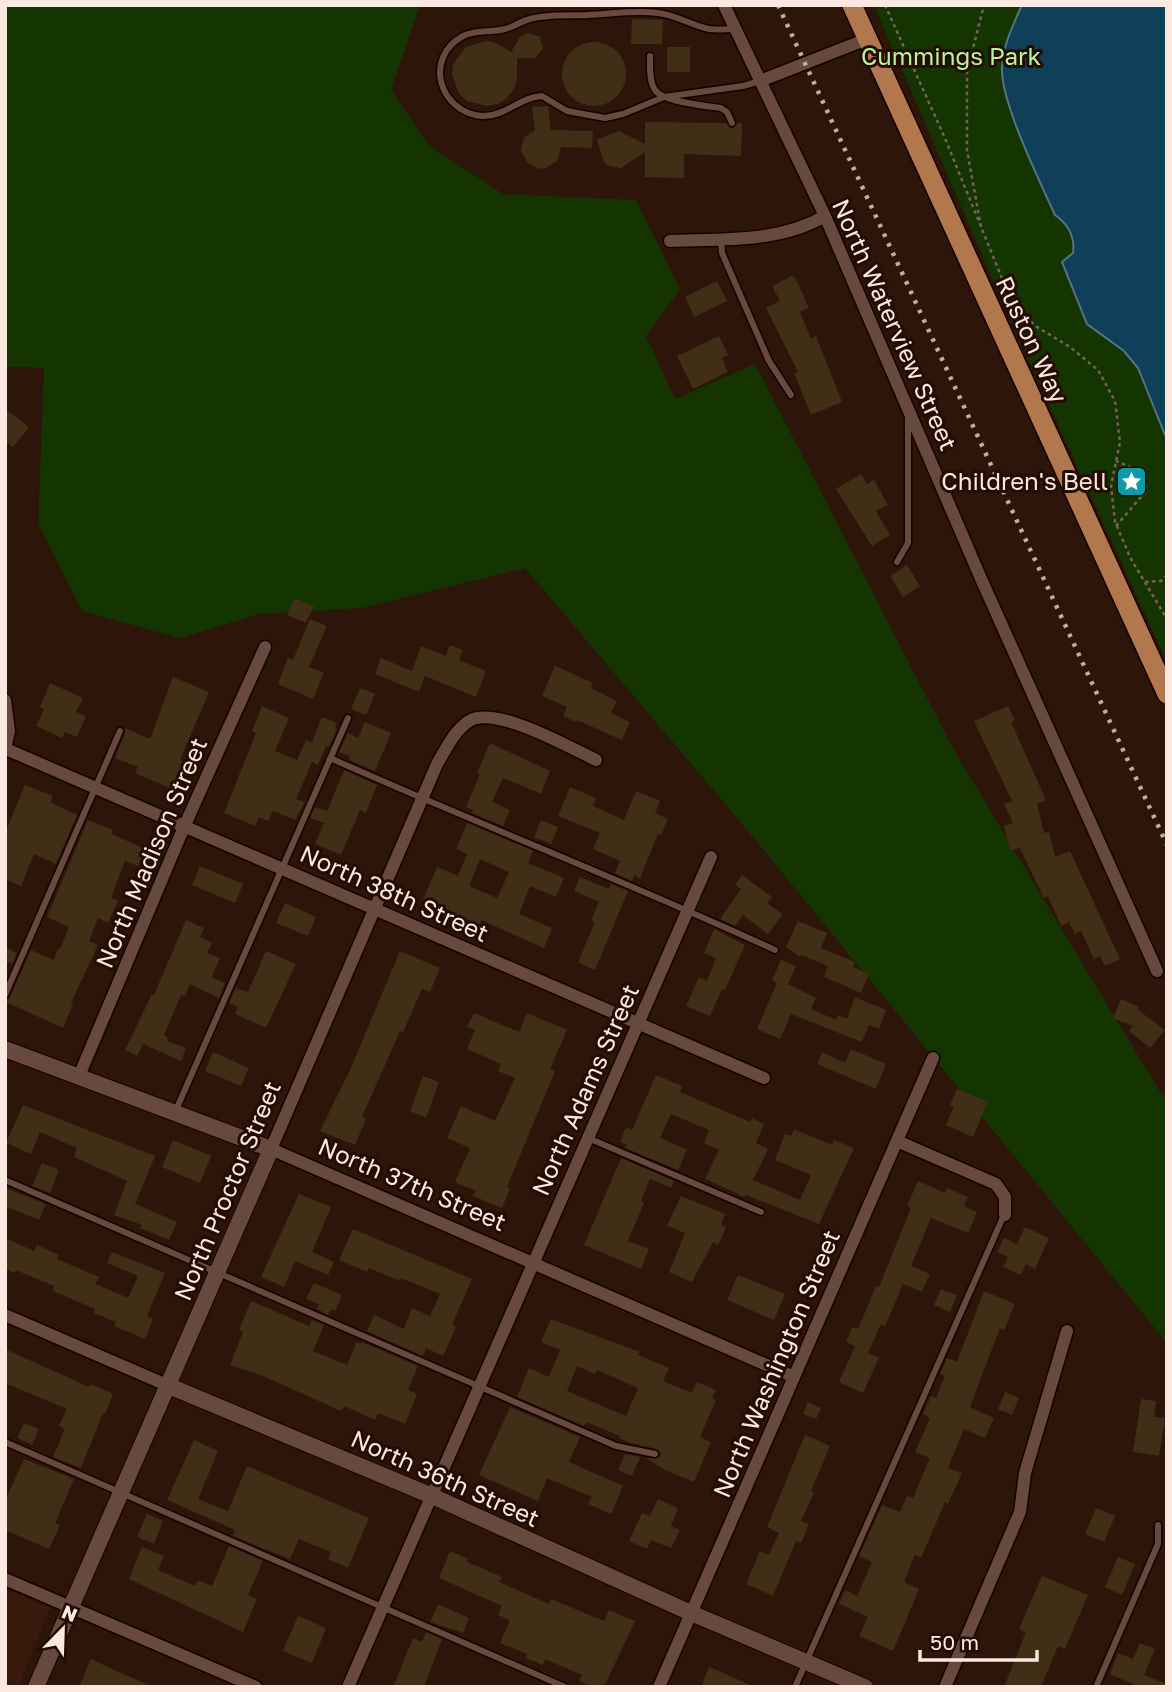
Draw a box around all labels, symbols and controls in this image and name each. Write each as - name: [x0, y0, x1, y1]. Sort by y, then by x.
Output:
- park label: Cummings Park: [861, 41, 1041, 70]
- street label: North Waterview Street: [827, 194, 964, 454]
- street label: Ruston Way: [990, 271, 1074, 407]
- place icon: Children's Bell: [1114, 465, 1148, 499]
- place label: Children's Bell: [941, 466, 1108, 495]
- street label: North Madison Street: [89, 733, 212, 972]
- street label: North 38th Street: [296, 838, 493, 947]
- street label: North Adams Street: [525, 979, 644, 1199]
- street label: North Proctor Street: [167, 1076, 286, 1304]
- street label: North 37th Street: [314, 1131, 511, 1236]
- street label: North Washington Street: [706, 1225, 845, 1502]
- street label: North 36th Street: [347, 1423, 544, 1532]
- north arrow: [28, 1594, 98, 1664]
- text: N: [59, 1599, 81, 1626]
- scale bar: [920, 1618, 1037, 1662]
- text: 50 m: [930, 1629, 979, 1655]

